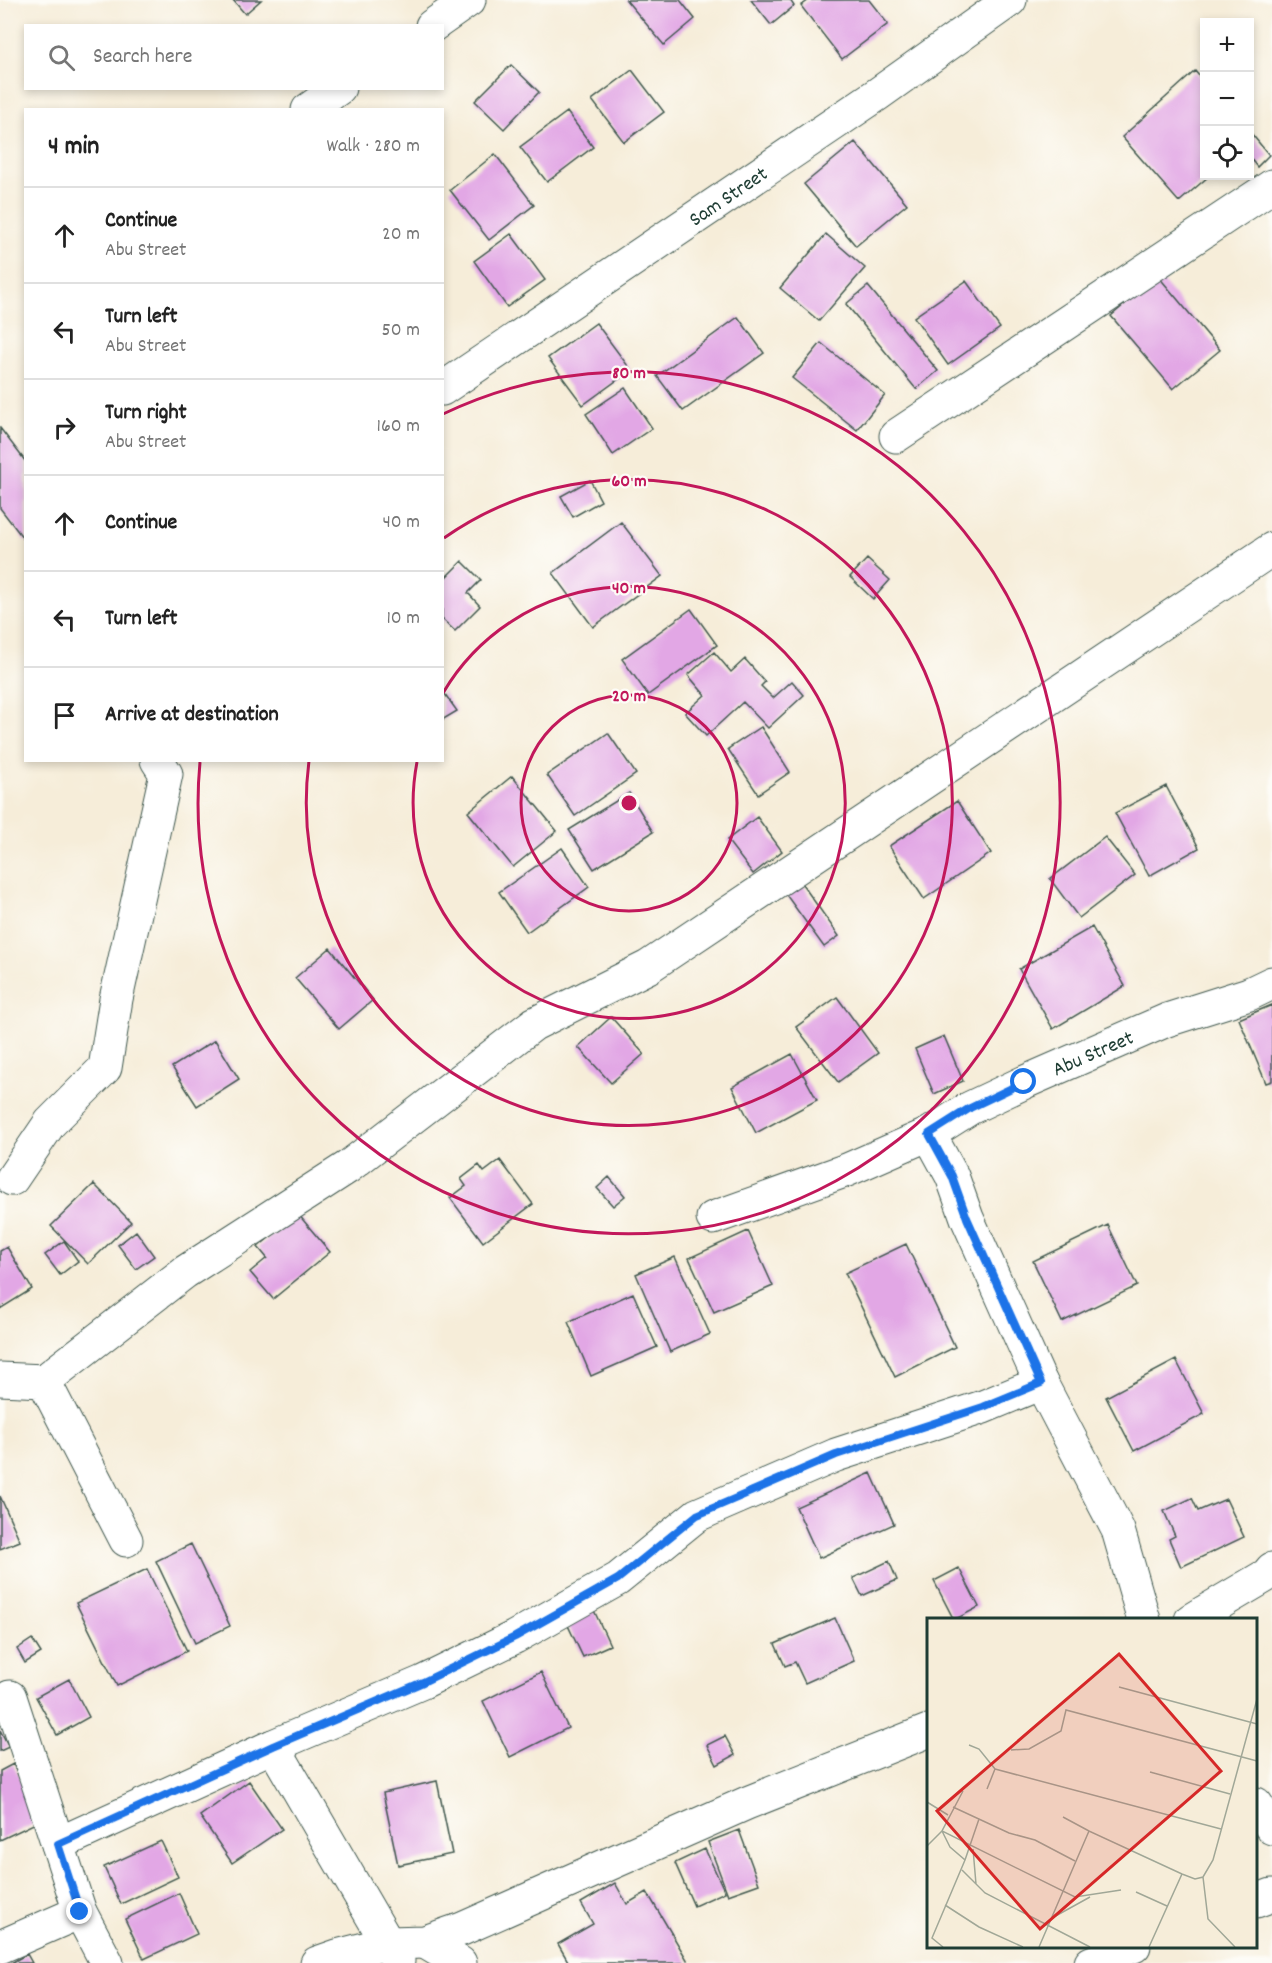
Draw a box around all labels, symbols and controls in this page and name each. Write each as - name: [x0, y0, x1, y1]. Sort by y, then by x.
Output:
- map controls: [1200, 18, 1254, 180]
- button: +: [1200, 18, 1254, 72]
- search box: [24, 24, 444, 90]
- icon: search: [45, 41, 78, 74]
- text: Search here: [93, 42, 192, 73]
- button: −: [1200, 72, 1254, 126]
- button: locate: [1200, 126, 1254, 180]
- text: 4 min: [48, 129, 99, 166]
- text: Walk · 280 m: [326, 133, 420, 161]
- street label: Sam Street: [684, 161, 775, 236]
- text: Continue: [105, 206, 177, 237]
- icon: ahead: [48, 219, 81, 252]
- text: 20 m: [382, 221, 420, 249]
- text: Abu Street: [105, 237, 186, 265]
- text: Turn left: [105, 302, 177, 333]
- icon: left: [48, 315, 81, 348]
- text: 50 m: [382, 317, 420, 345]
- text: Abu Street: [105, 333, 186, 361]
- text: 80 m: [612, 362, 646, 387]
- text: Turn right: [105, 398, 187, 429]
- icon: right: [48, 411, 81, 444]
- text: 160 m: [377, 413, 420, 441]
- text: Abu Street: [105, 429, 186, 457]
- text: 60 m: [611, 470, 647, 495]
- icon: ahead: [48, 507, 81, 540]
- text: Continue: [105, 508, 177, 539]
- text: 40 m: [382, 509, 420, 537]
- text: 40 m: [612, 577, 646, 602]
- icon: left: [48, 603, 81, 636]
- text: Turn left: [105, 604, 177, 635]
- text: 10 m: [386, 605, 420, 633]
- text: 20 m: [612, 685, 646, 710]
- icon: arrive: [48, 699, 81, 732]
- text: Arrive at destination: [105, 700, 279, 731]
- centre of rings: [619, 793, 639, 813]
- street label: Abu Street: [1049, 1024, 1139, 1086]
- route start: [1010, 1068, 1036, 1094]
- inset map: [927, 1618, 1257, 1948]
- route end: [66, 1898, 92, 1924]

